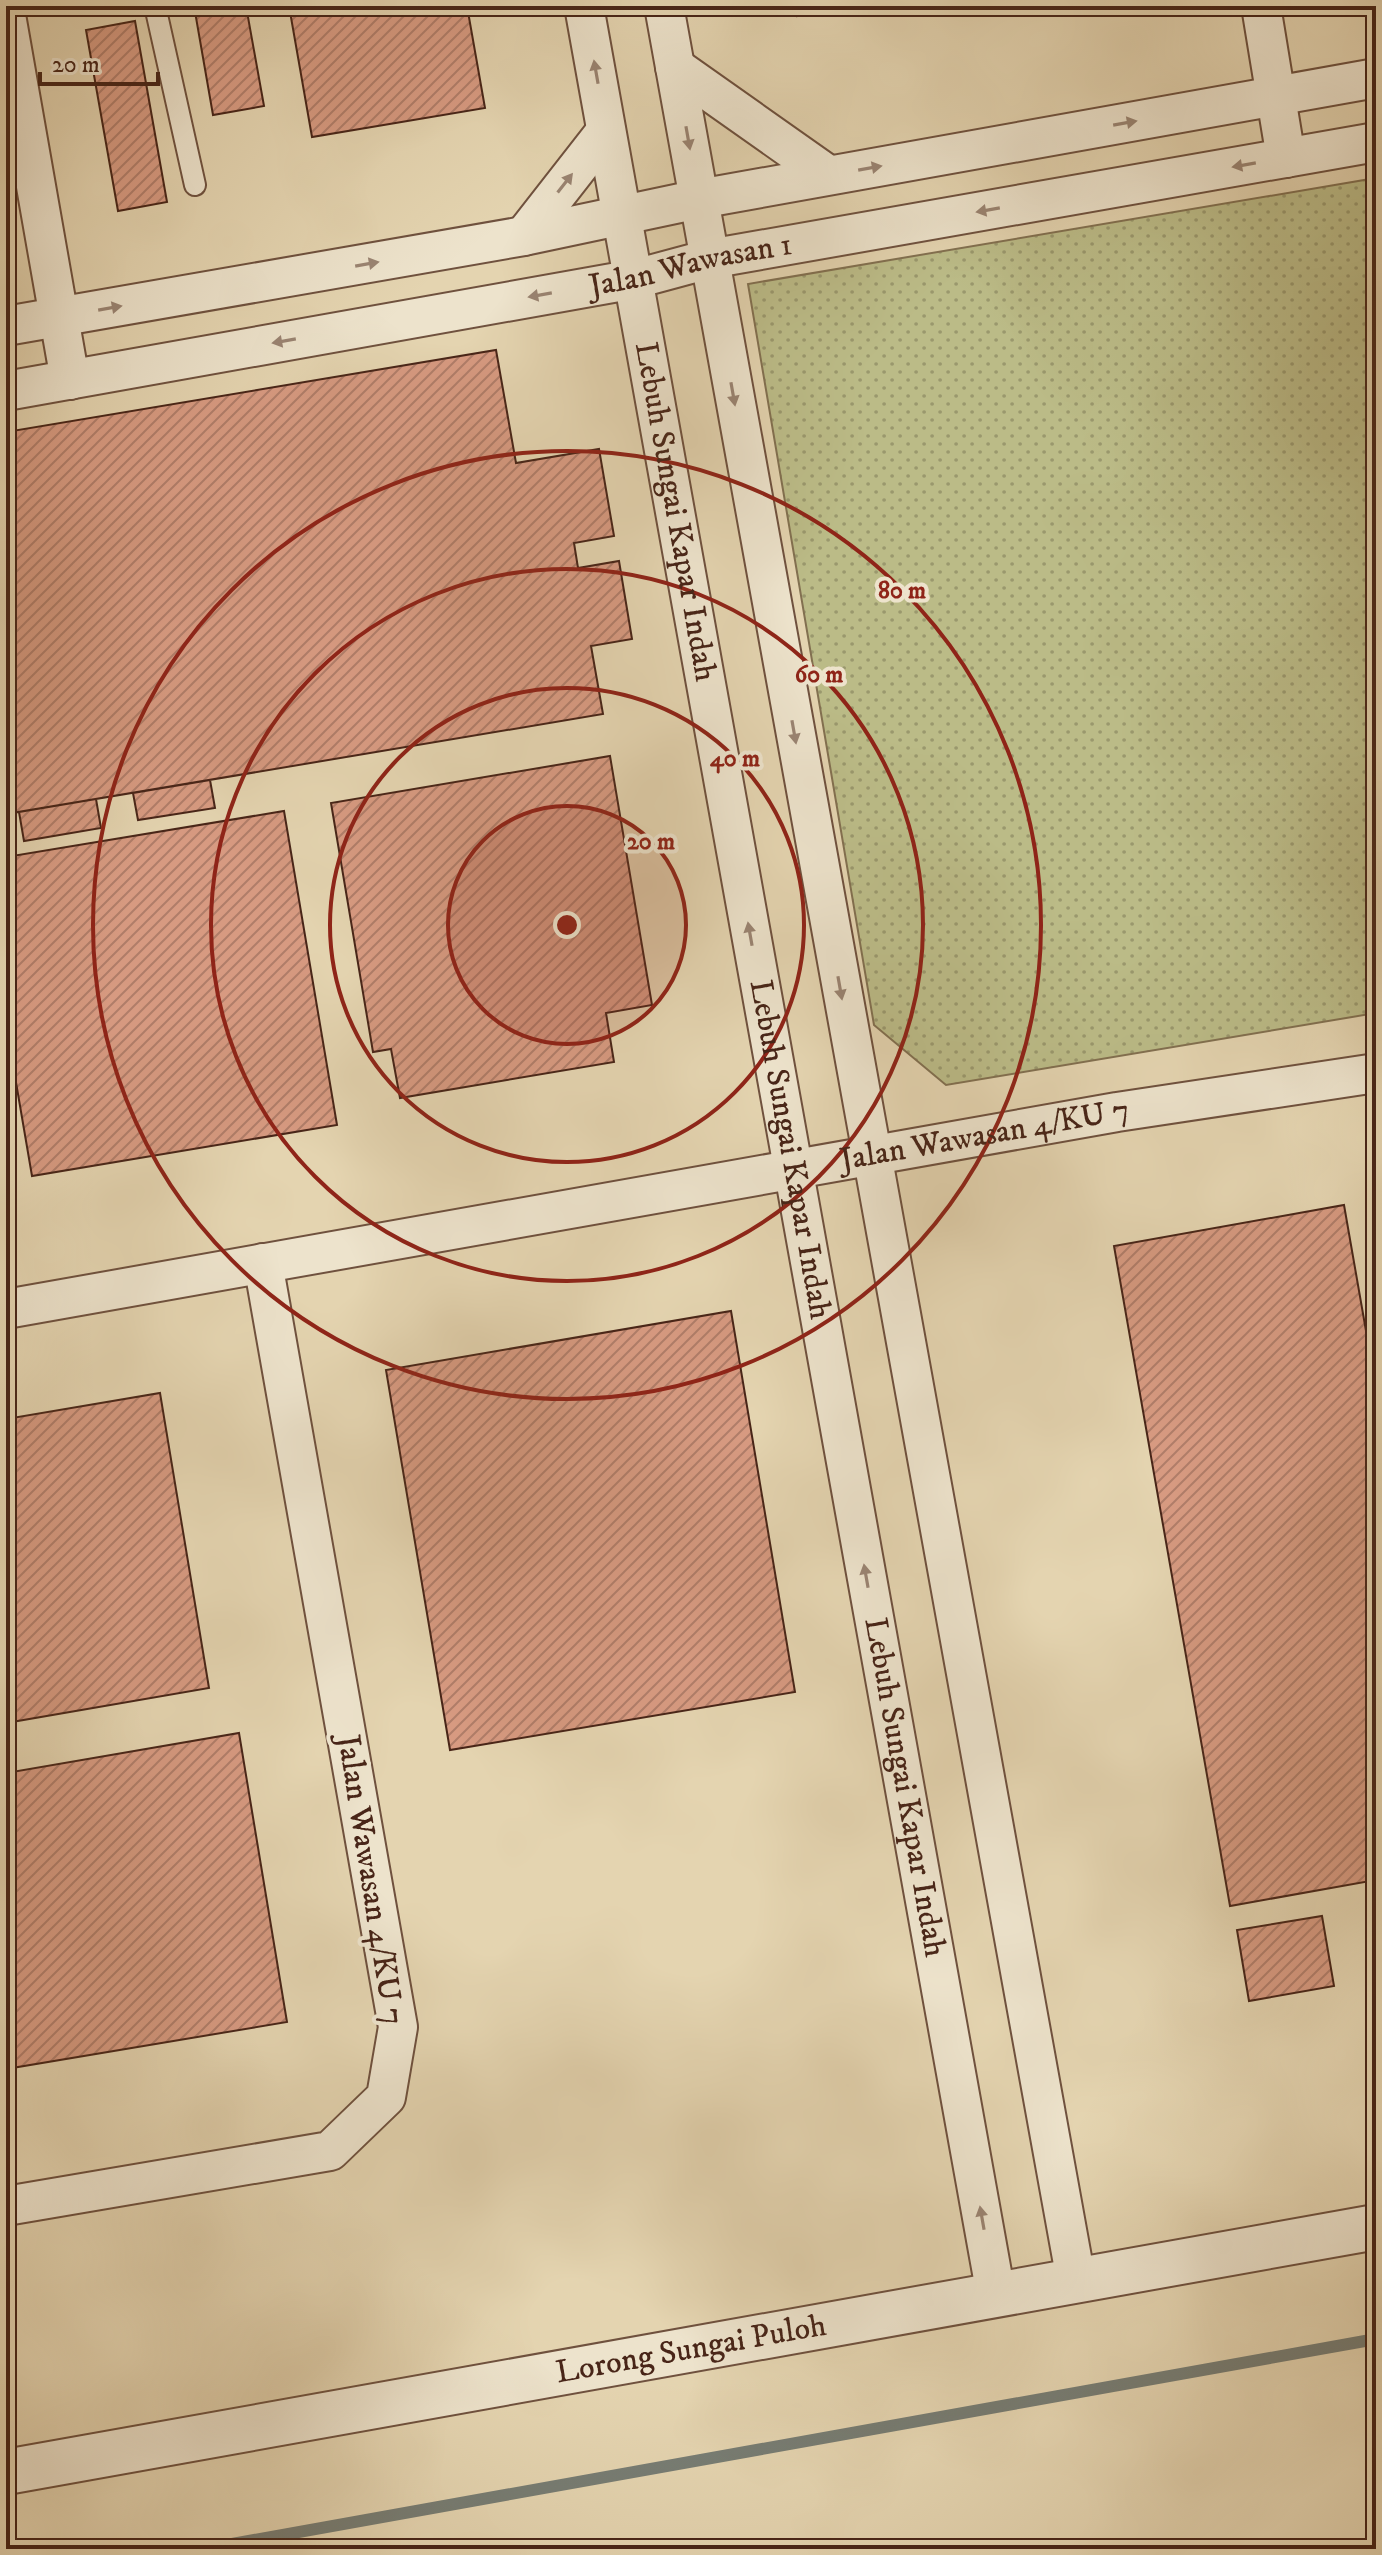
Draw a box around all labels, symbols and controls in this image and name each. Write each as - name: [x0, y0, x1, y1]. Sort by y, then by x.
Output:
- scale bar: [40, 36, 158, 86]
- text: 20 m: [52, 50, 100, 80]
- one-way arrow: [589, 59, 601, 84]
- one-way arrow: [1113, 116, 1138, 128]
- one-way arrow: [682, 126, 694, 151]
- one-way arrow: [1231, 159, 1256, 172]
- one-way arrow: [857, 162, 882, 174]
- one-way arrow: [556, 173, 572, 193]
- one-way arrow: [975, 205, 1000, 217]
- street label: Jalan Wawasan 1: [583, 225, 795, 307]
- one-way arrow: [354, 257, 379, 269]
- one-way arrow: [527, 290, 552, 302]
- one-way arrow: [98, 302, 123, 314]
- one-way arrow: [271, 336, 296, 348]
- street label: Lebuh Sungai Kapar Indah: [625, 339, 725, 685]
- one-way arrow: [728, 382, 740, 407]
- text: 80 m: [878, 576, 926, 606]
- text: 60 m: [795, 660, 843, 690]
- one-way arrow: [789, 720, 801, 745]
- text: 40 m: [710, 744, 760, 774]
- text: 20 m: [627, 827, 675, 857]
- centre of rings: [553, 911, 581, 939]
- one-way arrow: [744, 922, 756, 947]
- one-way arrow: [834, 976, 847, 1001]
- street label: Lebuh Sungai Kapar Indah: [740, 977, 840, 1323]
- street label: Jalan Wawasan 4/KU 7: [834, 1090, 1132, 1181]
- one-way arrow: [859, 1563, 871, 1588]
- street label: Lebuh Sungai Kapar Indah: [854, 1614, 955, 1961]
- street label: Jalan Wawasan 4/KU 7: [327, 1729, 413, 2028]
- one-way arrow: [975, 2205, 987, 2230]
- street label: Lorong Sungai Puloh: [553, 2306, 830, 2393]

